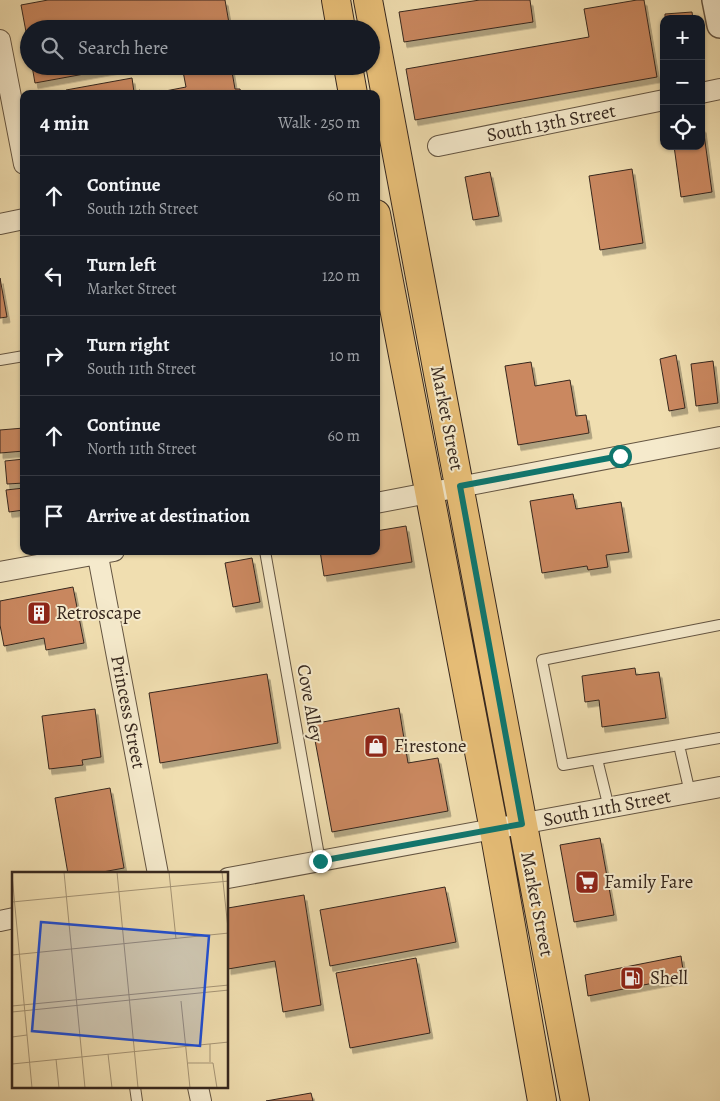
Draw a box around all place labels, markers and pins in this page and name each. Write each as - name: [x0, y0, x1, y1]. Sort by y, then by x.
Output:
- building icon: Retroscape: [26, 600, 52, 626]
- place label: Retroscape: [56, 600, 141, 626]
- shop icon: Firestone: [363, 733, 389, 759]
- place label: Firestone: [394, 733, 467, 759]
- supermarket icon: Family Fare: [574, 869, 600, 895]
- place label: Family Fare: [604, 869, 693, 895]
- fuel station icon: Shell: [619, 965, 645, 991]
- place label: Shell: [650, 965, 688, 991]

